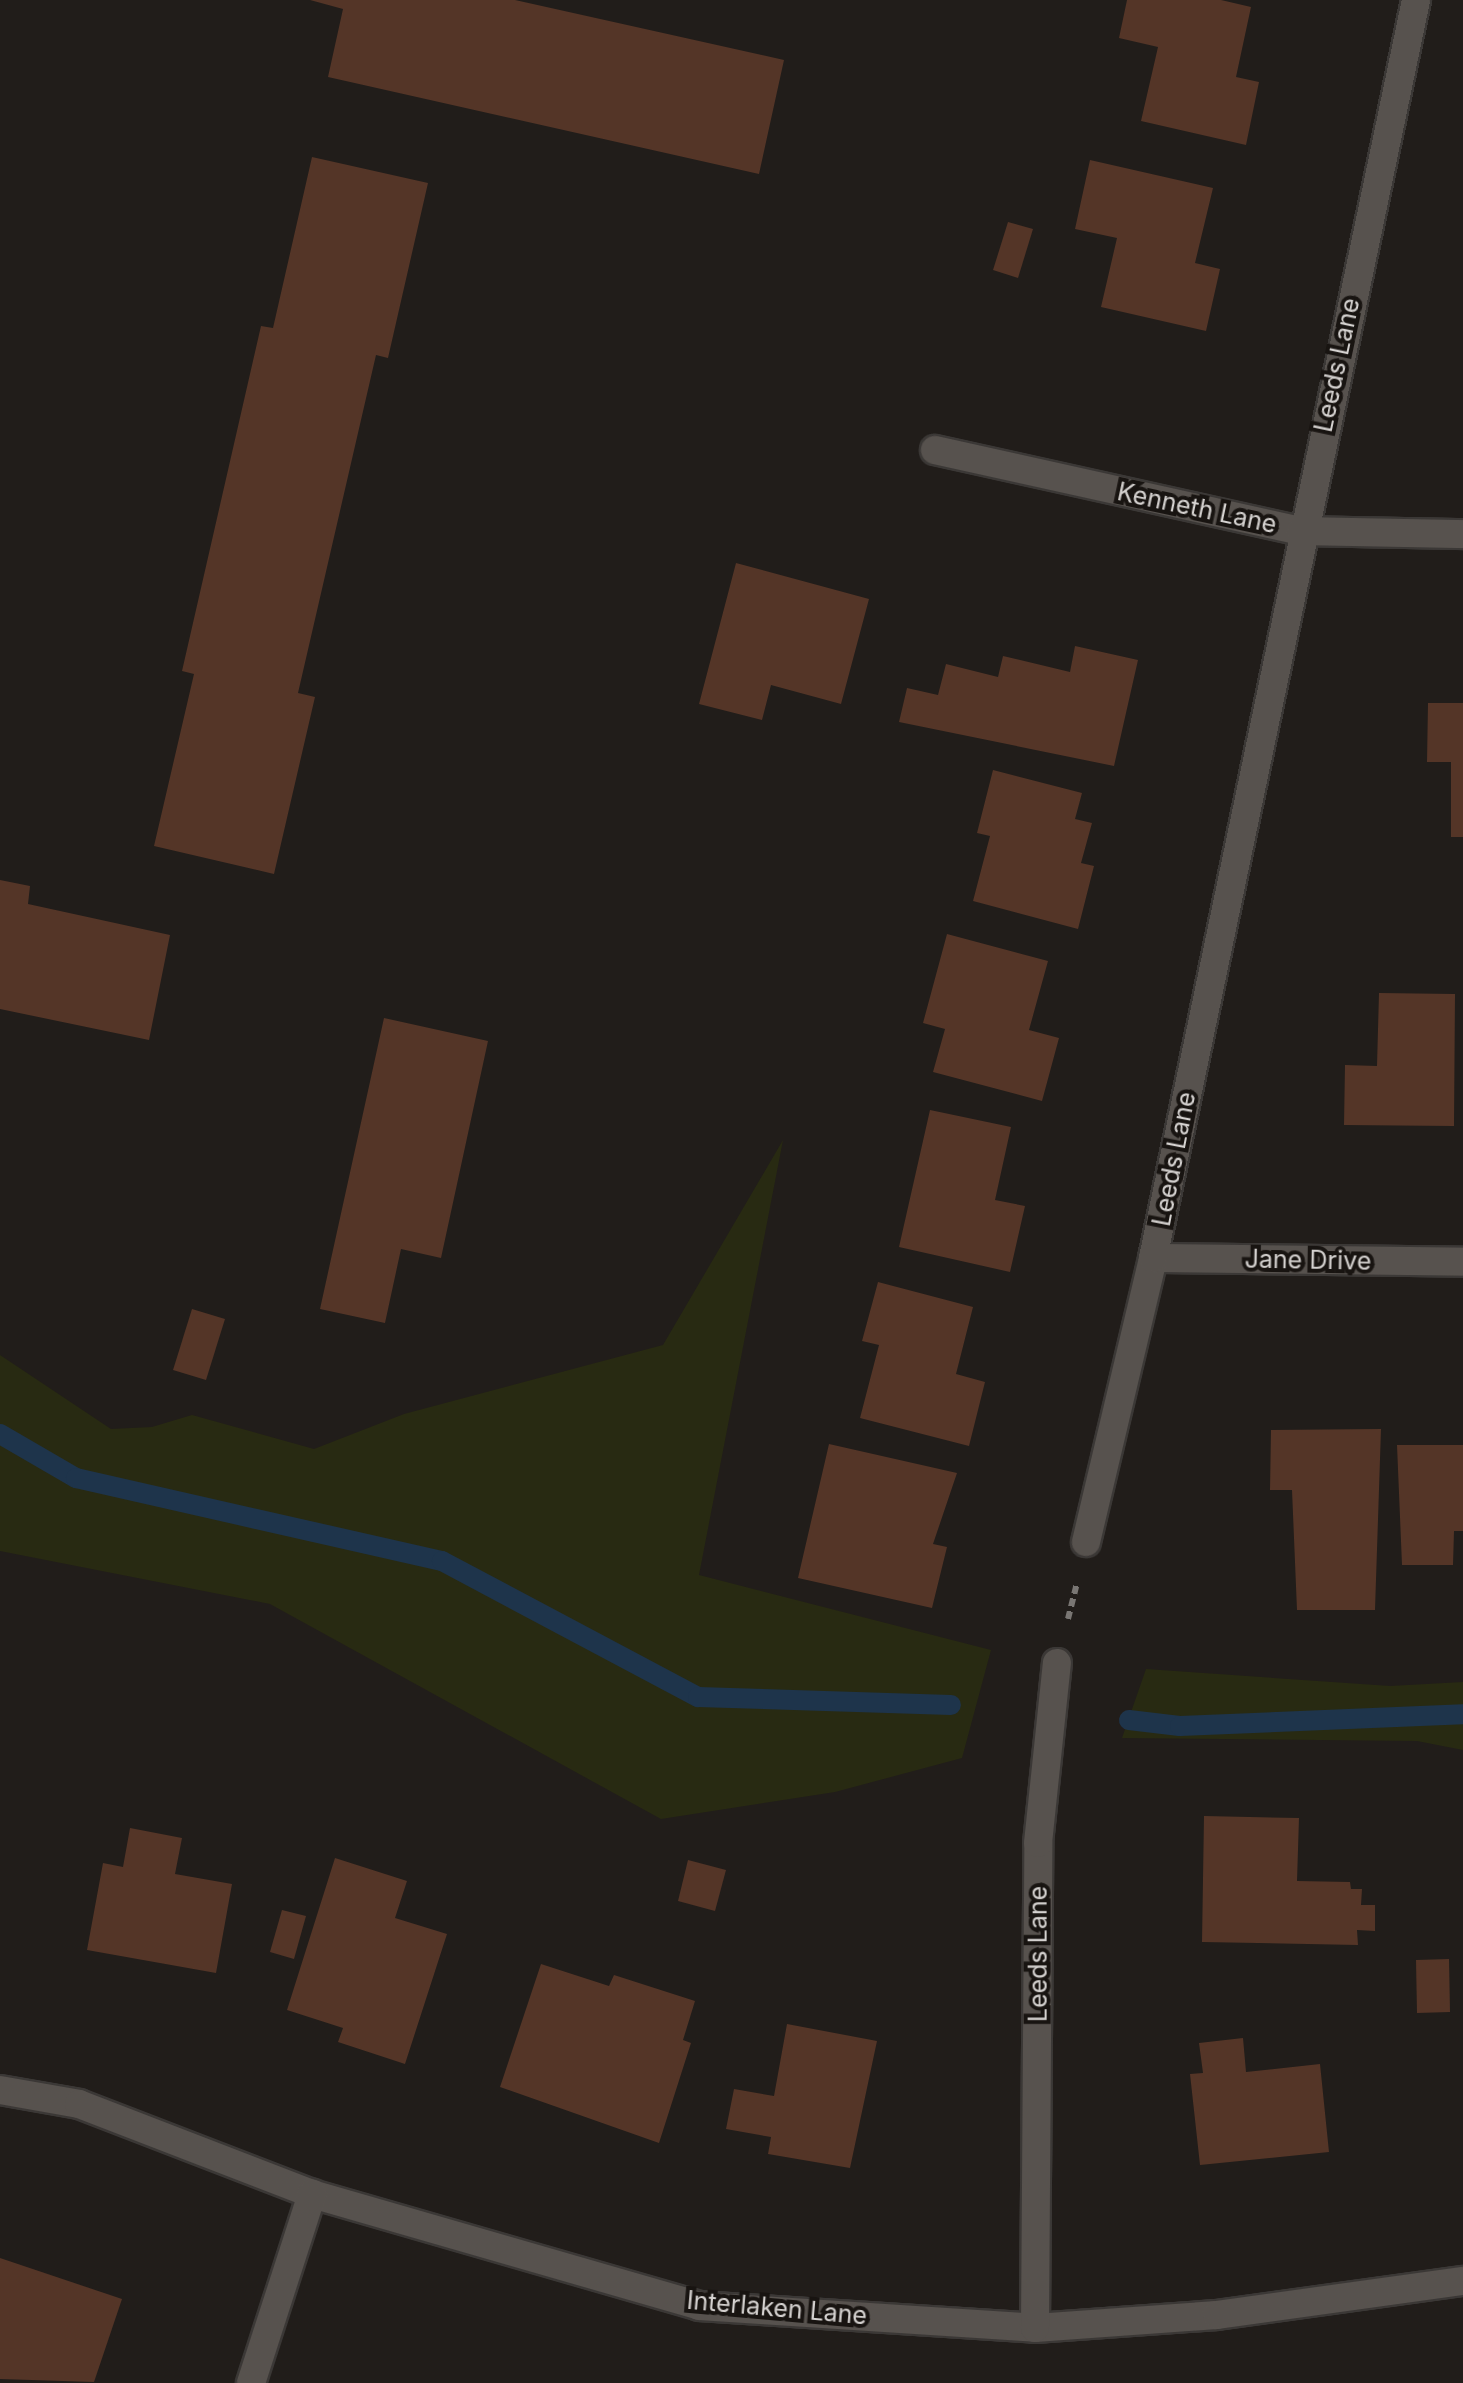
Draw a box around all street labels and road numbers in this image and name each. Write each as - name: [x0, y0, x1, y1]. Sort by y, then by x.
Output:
- street label: Leeds Lane: [1308, 295, 1366, 435]
- street label: Kenneth Lane: [1115, 476, 1279, 540]
- street label: Leeds Lane: [1146, 1089, 1202, 1229]
- street label: Jane Drive: [1244, 1244, 1372, 1276]
- street label: Leeds Lane: [1023, 1886, 1053, 2022]
- street label: Interlaken Lane: [686, 2285, 868, 2331]

